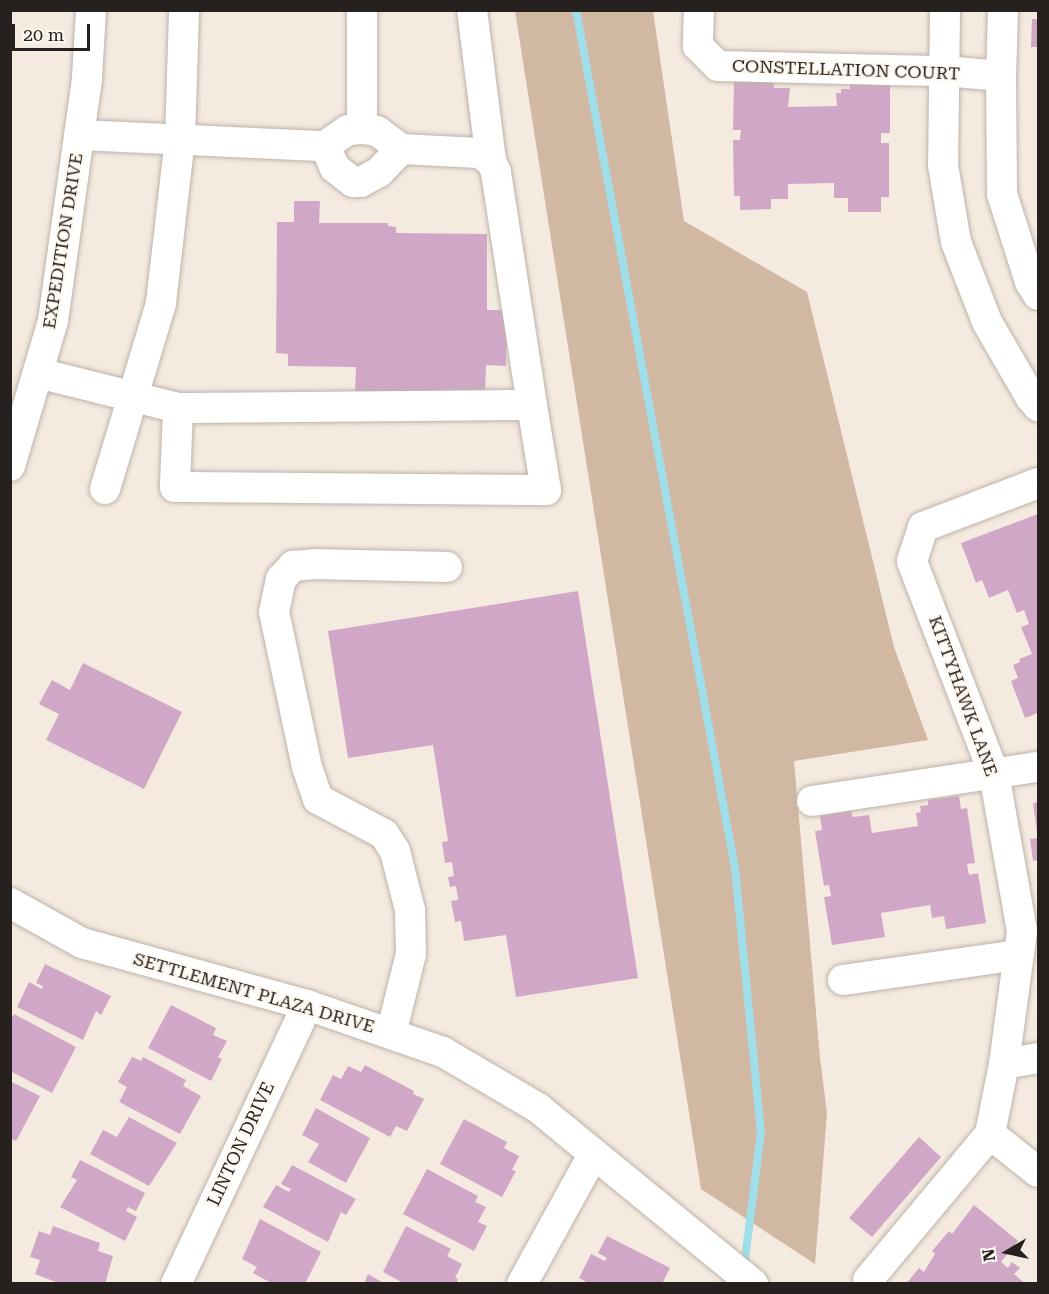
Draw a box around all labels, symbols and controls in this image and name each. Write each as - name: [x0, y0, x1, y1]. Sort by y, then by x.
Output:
- scale bar: [15, 12, 93, 50]
- text: 20 m: [23, 24, 64, 45]
- street label: CONSTELLATION COURT: [732, 55, 960, 85]
- street label: EXPEDITION DRIVE: [38, 152, 88, 330]
- street label: KITTYHAWK LANE: [924, 613, 1002, 779]
- street label: SETTLEMENT PLAZA DRIVE: [131, 948, 377, 1038]
- street label: LINTON DRIVE: [203, 1078, 279, 1210]
- north arrow: [977, 1222, 1037, 1282]
- text: N: [978, 1247, 999, 1262]

